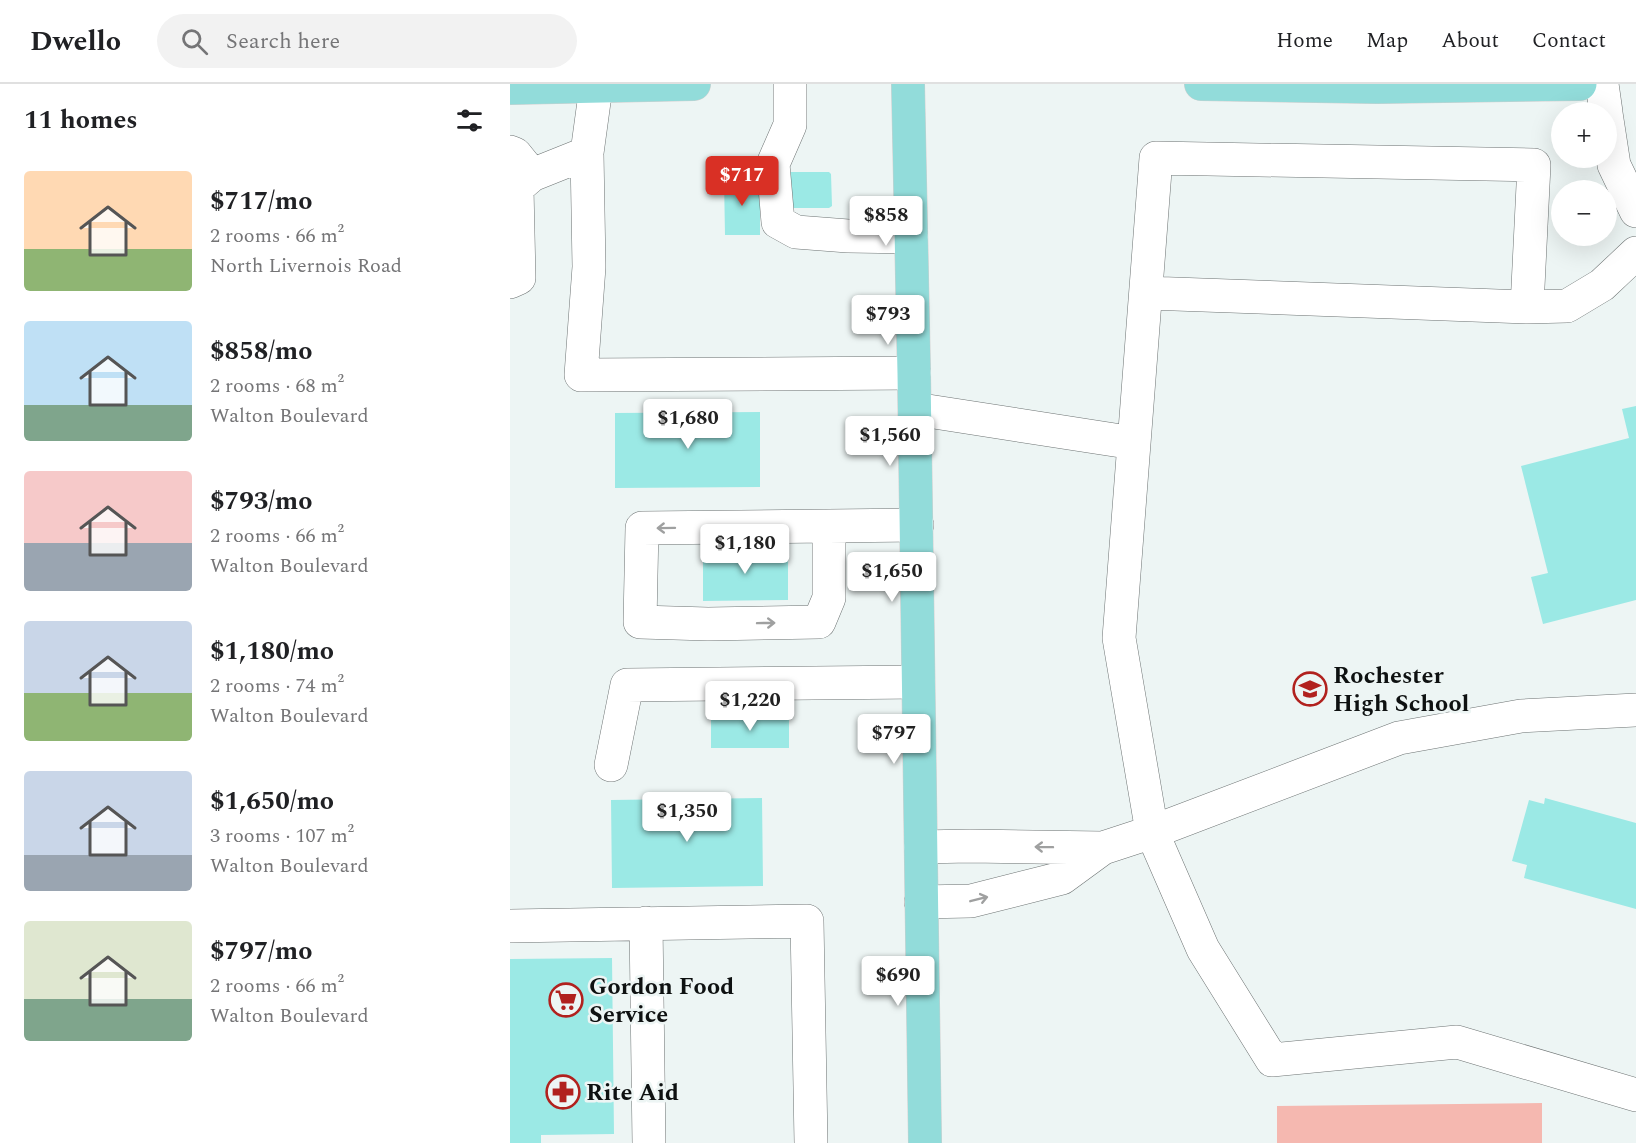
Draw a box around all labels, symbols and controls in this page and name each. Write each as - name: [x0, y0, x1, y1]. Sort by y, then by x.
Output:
- search box: [157, 14, 577, 68]
- text: Dwello: [30, 20, 121, 63]
- icon: search: [178, 25, 211, 58]
- text: Search here: [226, 25, 340, 58]
- text: Home: [1276, 25, 1333, 57]
- text: Map: [1366, 25, 1408, 57]
- text: About: [1441, 25, 1499, 57]
- text: Contact: [1532, 25, 1606, 57]
- text: 11 homes: [24, 100, 138, 140]
- map controls: [1551, 102, 1617, 246]
- button: +: [1551, 102, 1617, 168]
- icon: filters: [453, 104, 486, 137]
- pin: $717: [706, 156, 778, 207]
- text: $717: [720, 160, 764, 190]
- button: −: [1551, 180, 1617, 246]
- text: $717/mo: [210, 181, 313, 221]
- icon: home: [72, 195, 144, 267]
- pin: $858: [850, 196, 922, 247]
- text: $858: [864, 200, 908, 230]
- text: 2 rooms · 66 m²: [210, 221, 344, 251]
- text: North Livernois Road: [210, 251, 402, 281]
- pin: $793: [852, 295, 924, 346]
- text: $793: [866, 299, 910, 329]
- text: $858/mo: [210, 331, 313, 371]
- icon: home: [72, 345, 144, 417]
- text: 2 rooms · 68 m²: [210, 371, 344, 401]
- pin: $1,680: [639, 399, 737, 450]
- text: Walton Boulevard: [210, 401, 369, 431]
- text: $1,680: [657, 403, 719, 433]
- pin: $1,560: [841, 416, 939, 467]
- text: $1,560: [859, 420, 921, 450]
- text: $793/mo: [210, 481, 313, 521]
- icon: home: [72, 495, 144, 567]
- text: 2 rooms · 66 m²: [210, 521, 344, 551]
- one-way arrow: [656, 522, 676, 534]
- pin: $1,180: [696, 524, 794, 575]
- text: $1,180: [714, 528, 776, 558]
- text: Walton Boulevard: [210, 551, 369, 581]
- pin: $1,650: [843, 552, 941, 603]
- text: $1,650: [861, 556, 923, 586]
- one-way arrow: [756, 617, 776, 629]
- text: $1,180/mo: [210, 631, 334, 671]
- icon: home: [72, 645, 144, 717]
- place label: Rochester High School: [1333, 658, 1470, 722]
- text: 2 rooms · 74 m²: [210, 671, 344, 701]
- school or university icon: Rochester High School: [1292, 671, 1328, 707]
- pin: $1,220: [701, 681, 799, 732]
- text: $1,220: [719, 685, 781, 715]
- text: Walton Boulevard: [210, 701, 369, 731]
- pin: $797: [858, 714, 930, 765]
- text: $797: [872, 718, 916, 748]
- text: $1,650/mo: [210, 781, 334, 821]
- pin: $1,350: [638, 792, 736, 843]
- icon: home: [72, 795, 144, 867]
- text: $1,350: [656, 796, 718, 826]
- text: 3 rooms · 107 m²: [210, 821, 354, 851]
- one-way arrow: [1035, 841, 1055, 853]
- text: Walton Boulevard: [210, 851, 369, 881]
- one-way arrow: [970, 892, 989, 904]
- text: $797/mo: [210, 931, 313, 971]
- icon: home: [72, 945, 144, 1017]
- pin: $690: [862, 956, 934, 1007]
- text: $690: [876, 960, 920, 990]
- place label: Gordon Food Service: [589, 969, 734, 1033]
- text: 2 rooms · 66 m²: [210, 971, 344, 1001]
- supermarket icon: Gordon Food Service: [548, 982, 584, 1018]
- text: Walton Boulevard: [210, 1001, 369, 1031]
- pharmacy icon: Rite Aid: [545, 1074, 581, 1110]
- place label: Rite Aid: [586, 1075, 679, 1111]

